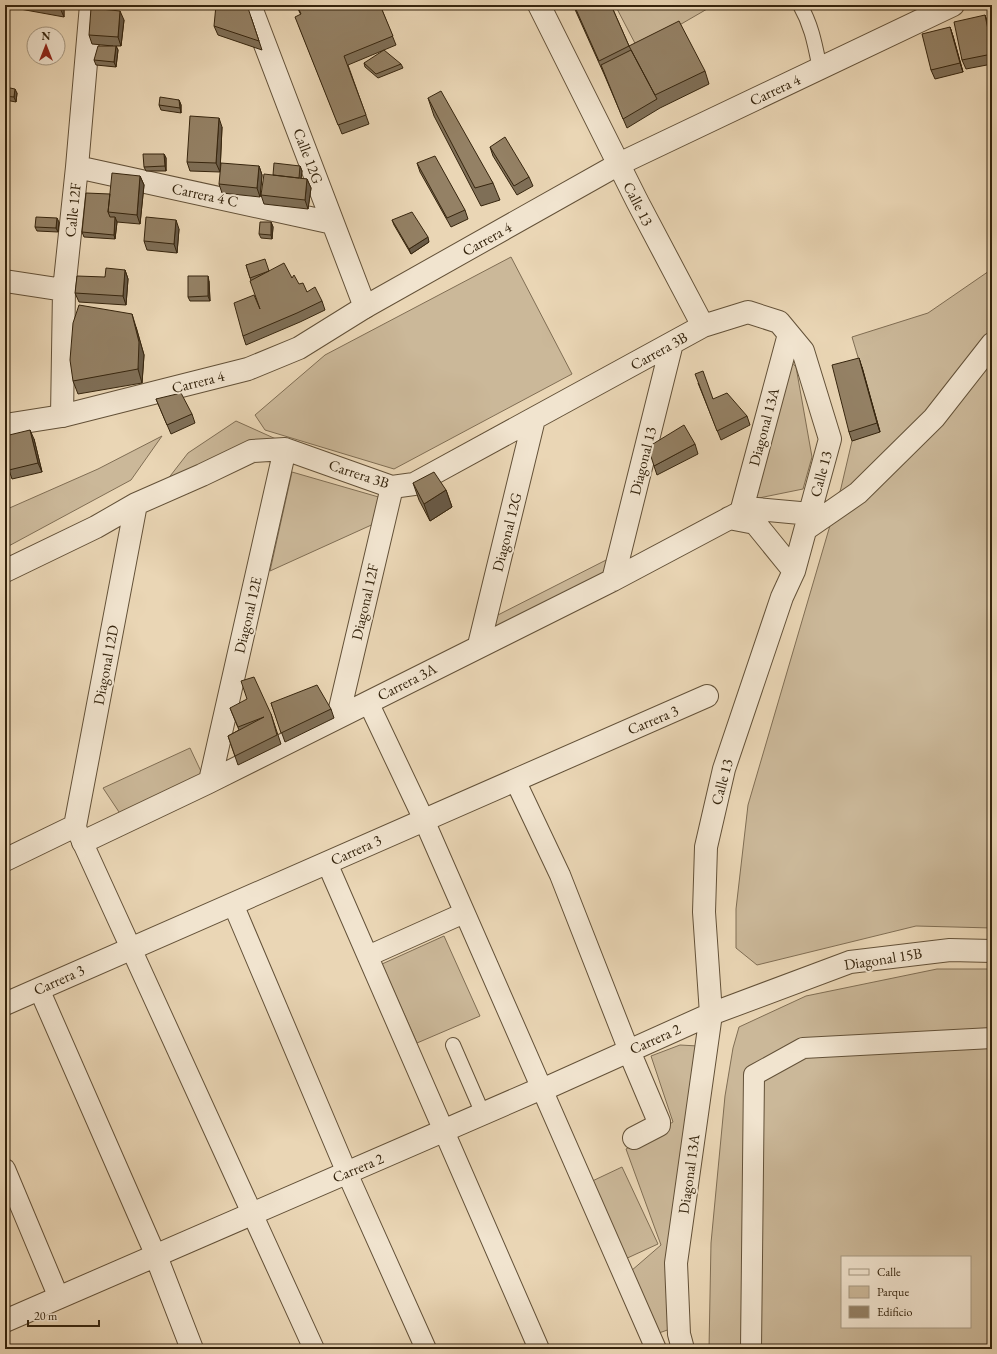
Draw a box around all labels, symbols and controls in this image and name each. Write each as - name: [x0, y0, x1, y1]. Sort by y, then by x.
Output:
- north arrow: [26, 26, 66, 66]
- text: N: [42, 29, 51, 43]
- street label: Carrera 4: [746, 69, 804, 110]
- street label: Calle 12G: [289, 125, 328, 186]
- street label: Carrera 4 C: [170, 178, 240, 211]
- street label: Calle 13: [619, 178, 658, 229]
- street label: Calle 12F: [60, 181, 85, 238]
- street label: Carrera 4: [459, 217, 516, 260]
- street label: Carrera 3B: [627, 327, 691, 374]
- street label: Carrera 4: [170, 366, 227, 397]
- street label: Diagonal 13A: [744, 385, 783, 468]
- street label: Diagonal 13: [625, 425, 660, 497]
- street label: Calle 13: [805, 449, 836, 499]
- street label: Carrera 3B: [326, 455, 392, 492]
- street label: Diagonal 12G: [488, 490, 526, 573]
- street label: Diagonal 12F: [347, 562, 383, 642]
- street label: Diagonal 12E: [229, 574, 266, 655]
- street label: Diagonal 12D: [88, 623, 123, 707]
- street label: Carrera 3A: [374, 658, 440, 705]
- street label: Carrera 3: [624, 700, 681, 739]
- street label: Calle 13: [706, 757, 737, 807]
- street label: Carrera 3: [327, 830, 384, 869]
- street label: Diagonal 15B: [843, 943, 923, 974]
- street label: Carrera 3: [30, 960, 87, 999]
- street label: Carrera 2: [626, 1019, 684, 1058]
- street label: Diagonal 13A: [674, 1132, 704, 1215]
- street label: Carrera 2: [329, 1148, 387, 1187]
- legend: [841, 1256, 971, 1328]
- text: Calle: [877, 1264, 901, 1280]
- text: Parque: [877, 1284, 909, 1300]
- scale bar: [28, 1302, 99, 1328]
- text: Edificio: [877, 1304, 913, 1320]
- text: 20 m: [34, 1308, 58, 1324]

